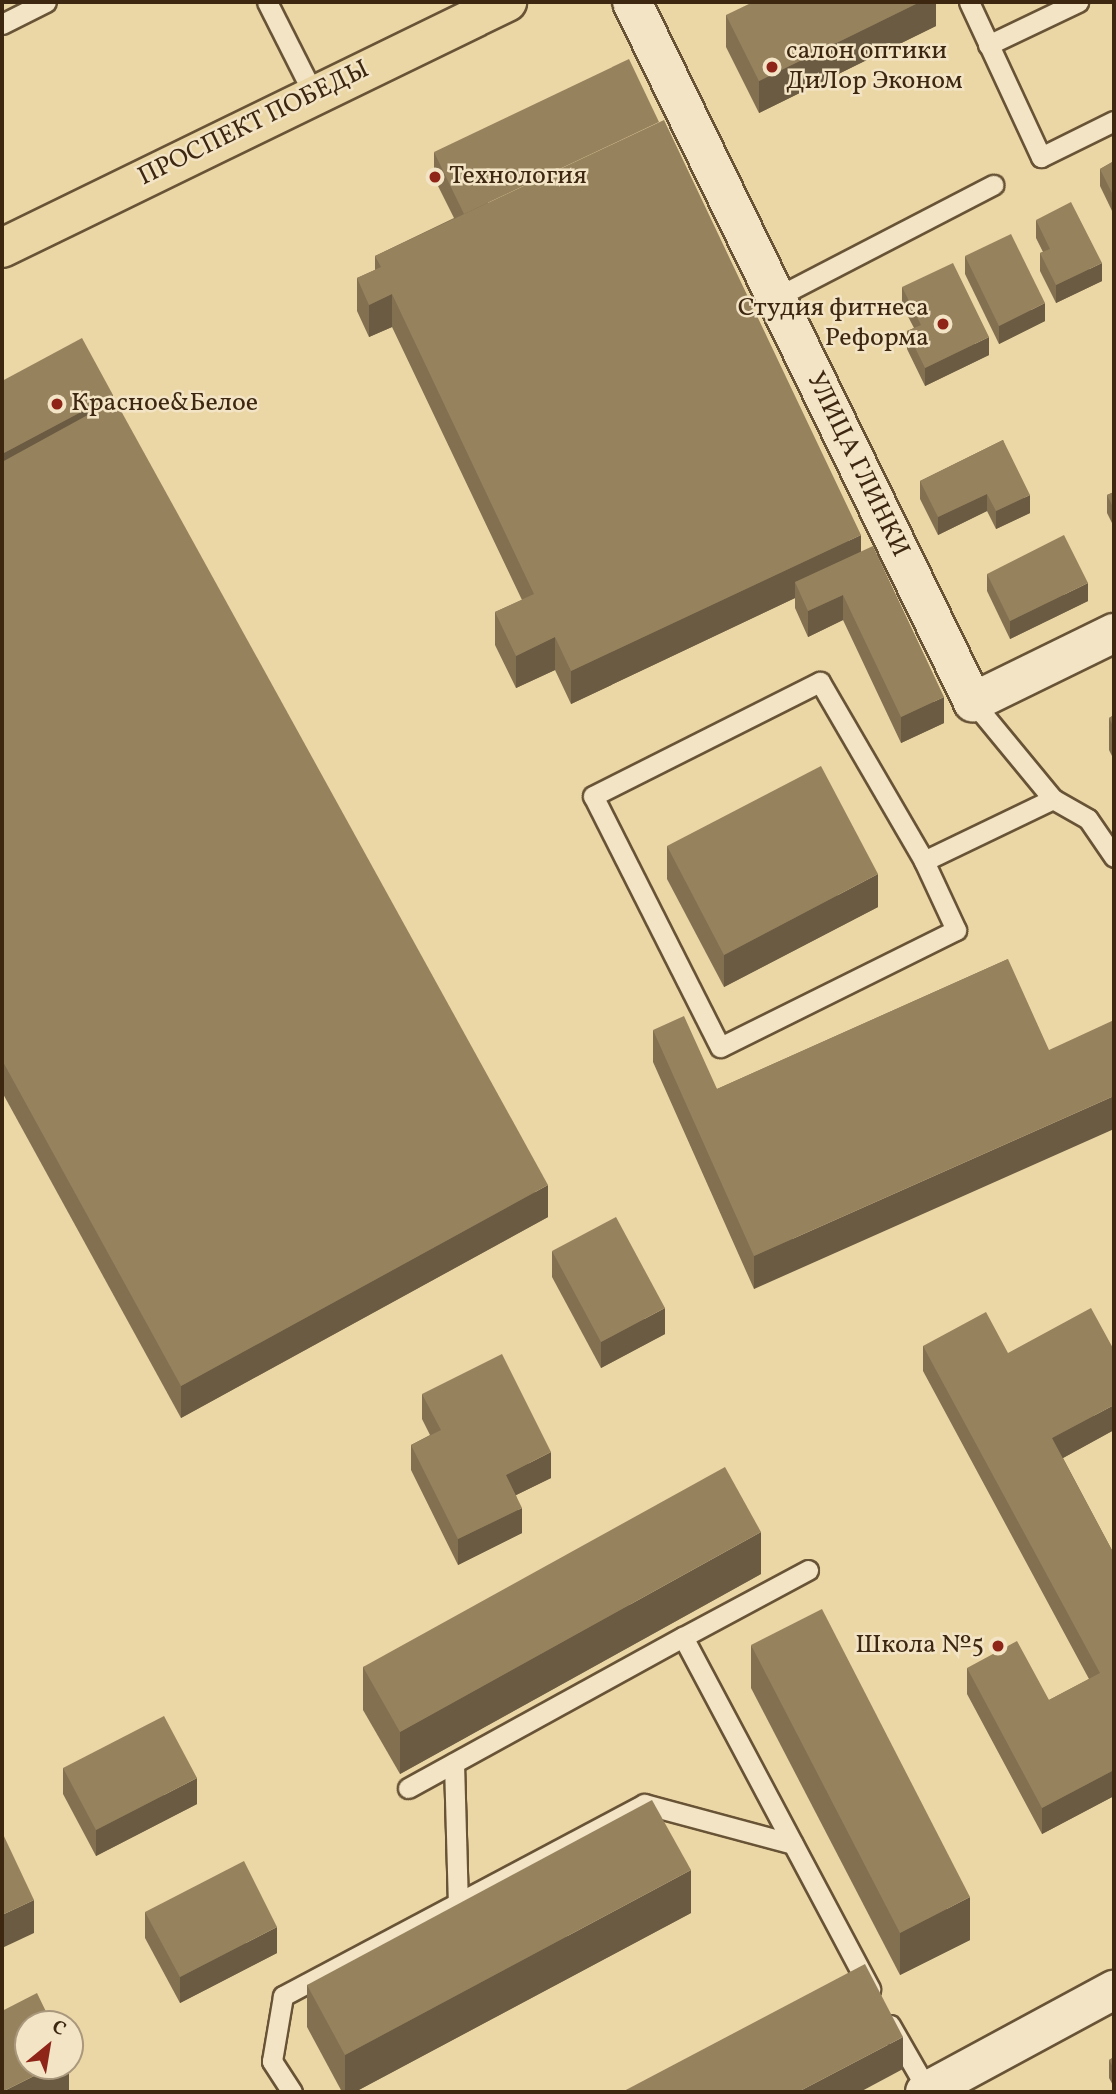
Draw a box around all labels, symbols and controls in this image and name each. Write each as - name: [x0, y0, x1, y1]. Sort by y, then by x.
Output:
- place label: салон оптики ДиЛор Эконом: [786, 36, 963, 98]
- street label: ПРОСПЕКТ ПОБЕДЫ: [133, 54, 375, 194]
- marker: салон оптики ДиЛор Эконом: [764, 59, 780, 75]
- place label: Технология: [449, 161, 587, 193]
- marker: Технология: [427, 169, 443, 185]
- place label: Студия фитнеса Реформа: [738, 293, 929, 354]
- marker: Студия фитнеса Реформа: [935, 316, 951, 332]
- street label: УЛИЦА ГЛИНКИ: [799, 367, 915, 563]
- place label: Красное&Белое: [71, 388, 258, 420]
- marker: Красное&Белое: [49, 396, 65, 412]
- place label: Школа №5: [855, 1630, 984, 1662]
- marker: Школа №5: [990, 1638, 1006, 1654]
- north arrow: [14, 2010, 84, 2080]
- text: С: [47, 2014, 70, 2043]

